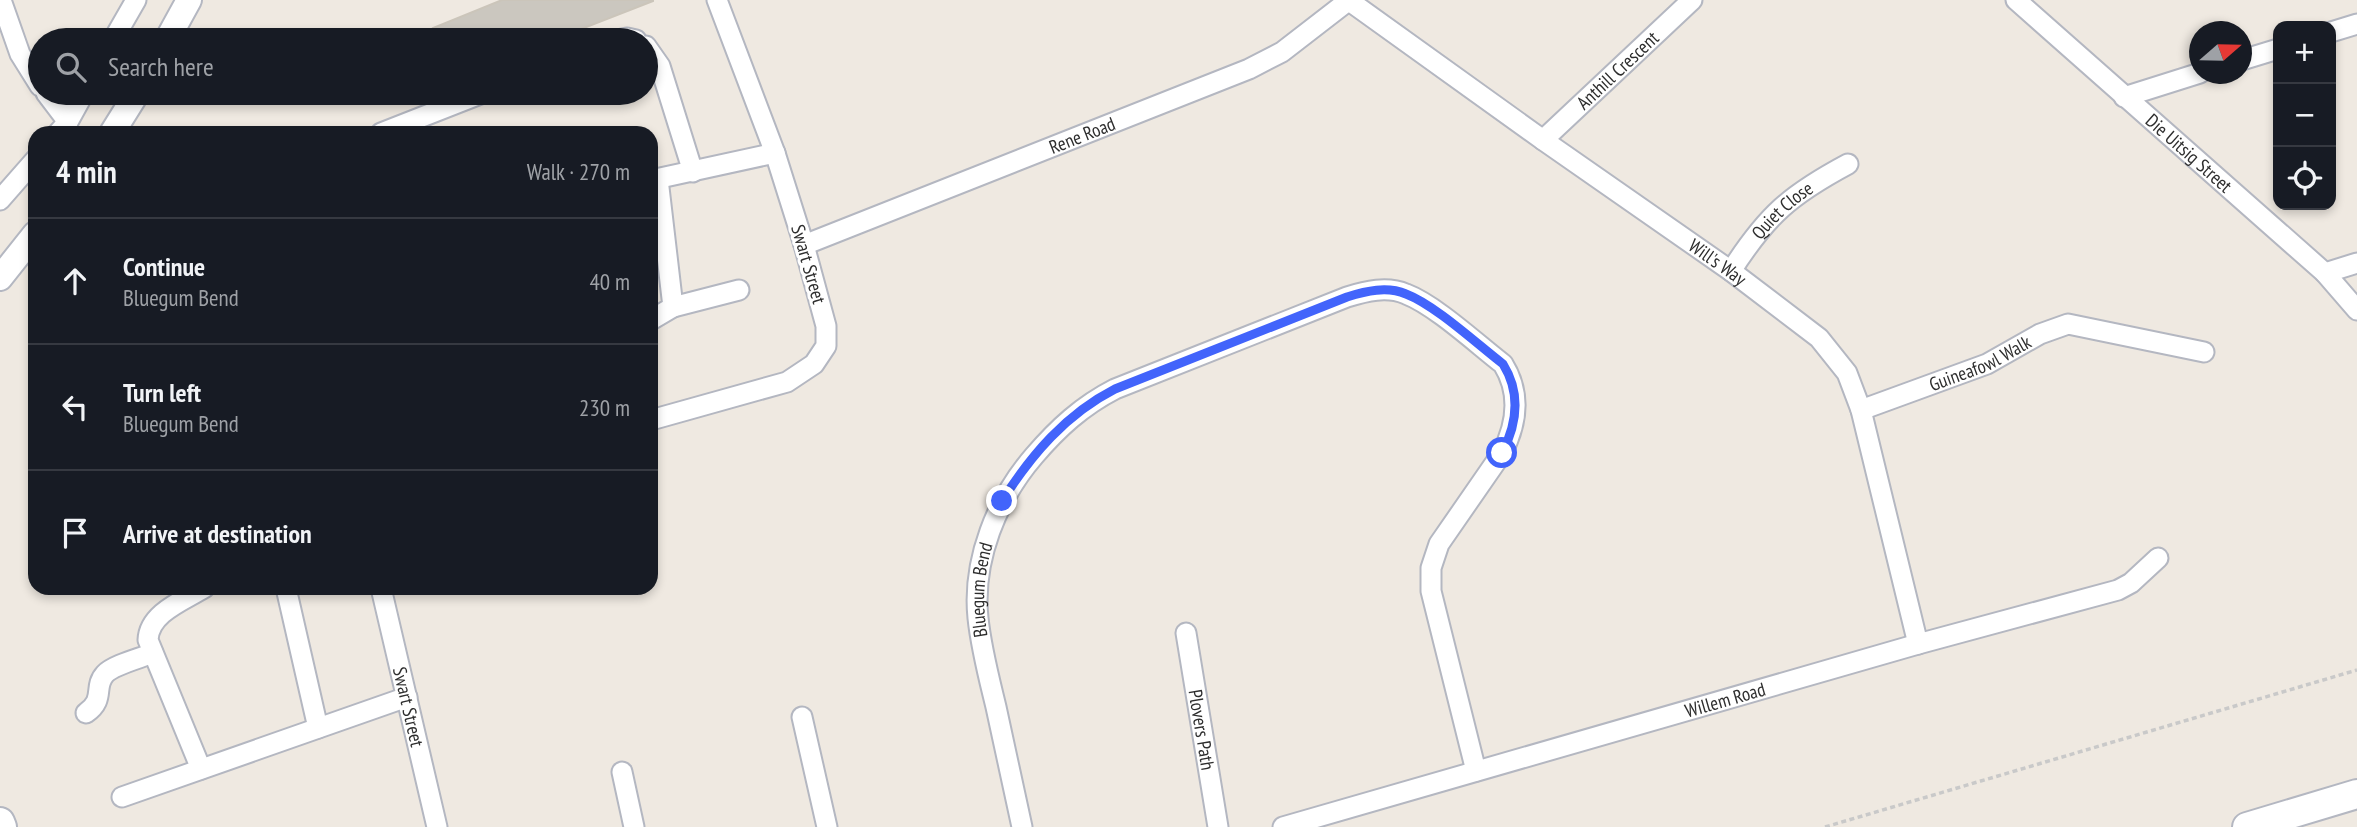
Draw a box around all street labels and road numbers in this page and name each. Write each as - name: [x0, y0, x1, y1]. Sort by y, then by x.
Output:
- street label: Anthill Crescent: [1571, 25, 1664, 114]
- street label: Die Uitsig Street: [2141, 108, 2238, 198]
- street label: Rene Road: [1046, 111, 1119, 159]
- street label: Quiet Close: [1746, 176, 1817, 244]
- street label: Swart Street: [786, 222, 832, 307]
- street label: Will's Way: [1684, 233, 1752, 291]
- street label: Guineafowl Walk: [1926, 329, 2036, 396]
- street label: Bluegum Bend: [965, 539, 998, 639]
- street label: Swart Street: [388, 664, 430, 750]
- street label: Willem Road: [1682, 677, 1768, 723]
- street label: Plovers Path: [1183, 688, 1220, 772]

